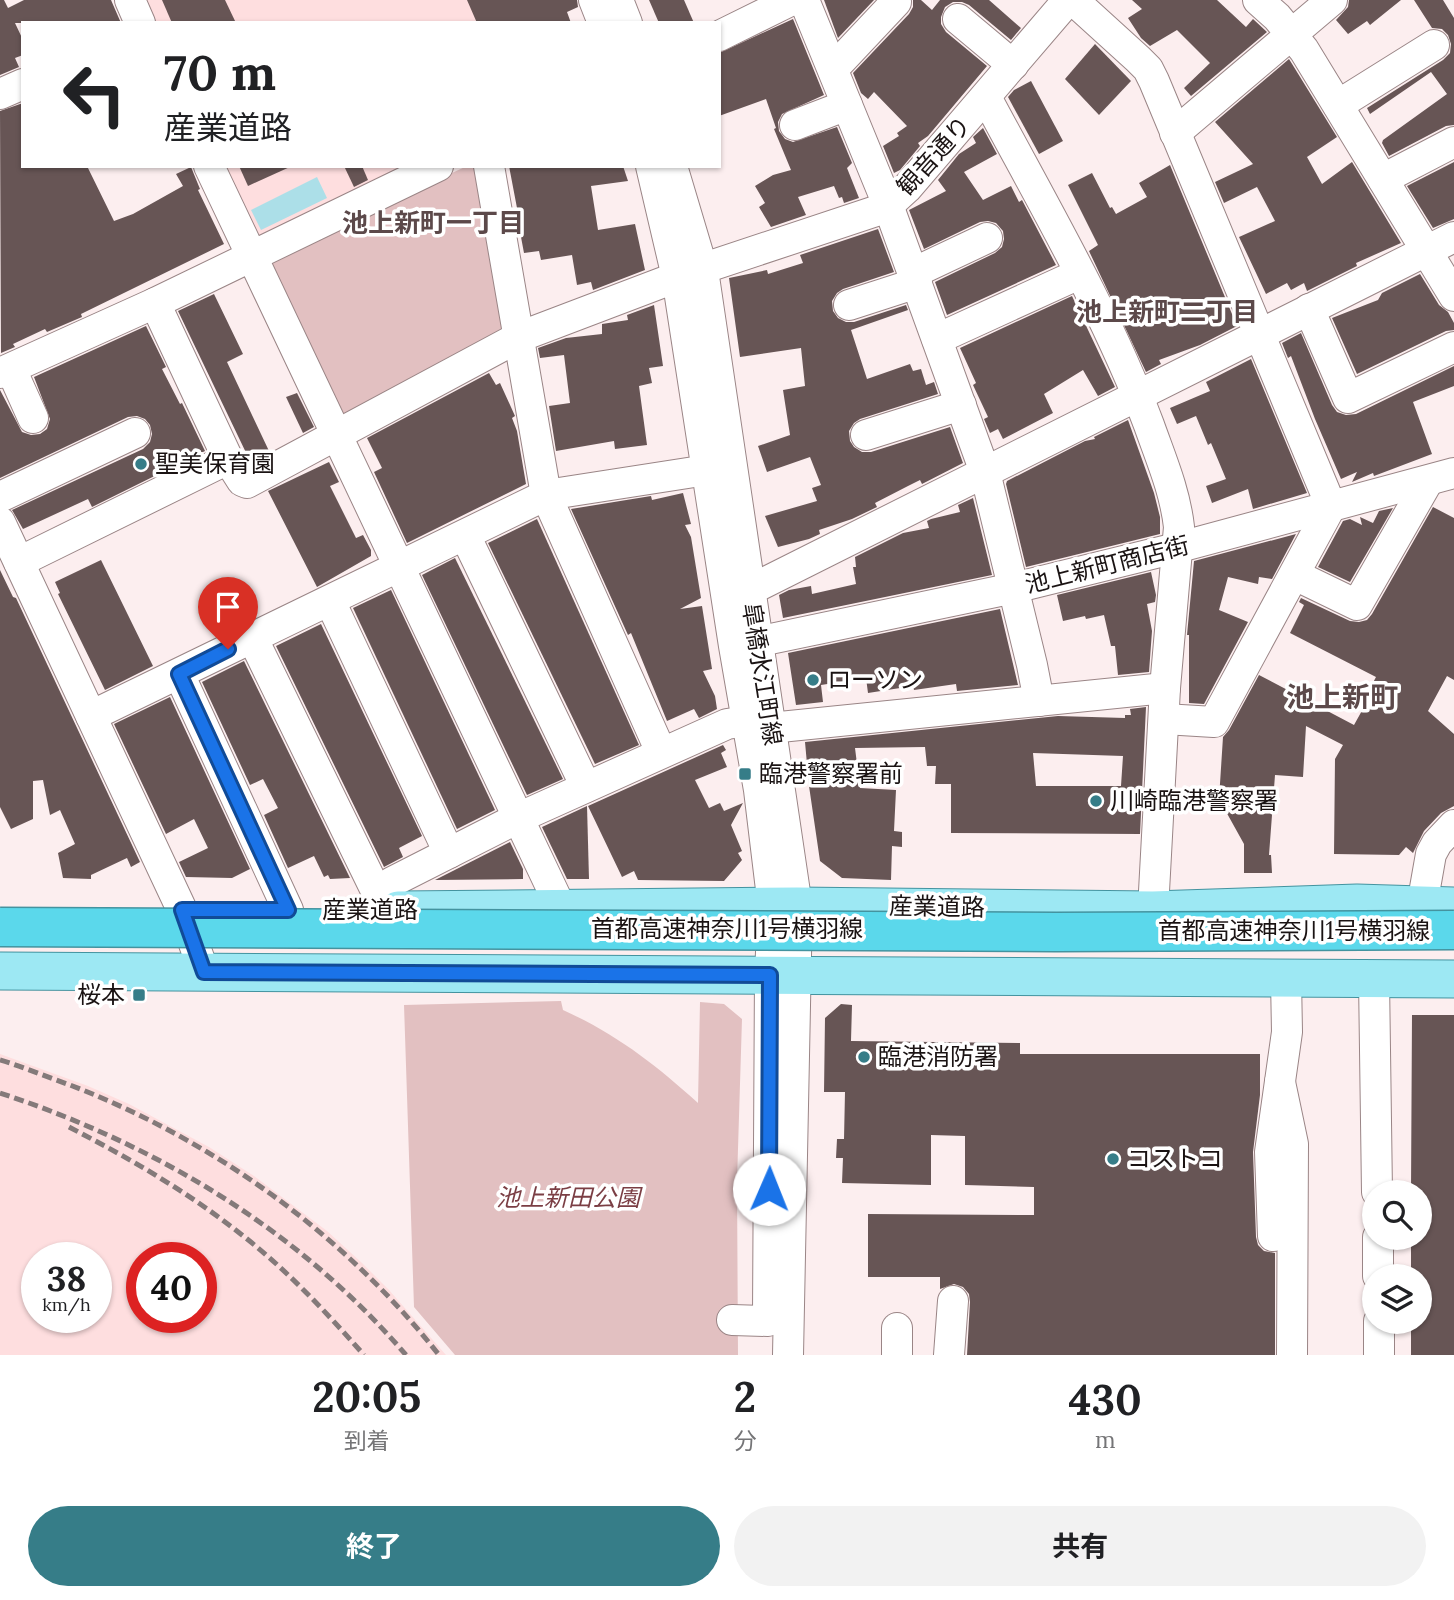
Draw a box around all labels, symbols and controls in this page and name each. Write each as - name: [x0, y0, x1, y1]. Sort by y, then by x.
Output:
- text: 70 m: [164, 41, 276, 103]
- icon: left: [49, 49, 140, 140]
- text: 産業道路: [164, 107, 292, 148]
- street label: 観音通り: [890, 110, 977, 202]
- district label: 池上新町一丁目: [342, 206, 524, 239]
- district label: 池上新町二丁目: [1076, 295, 1258, 328]
- place label: 聖美保育園: [155, 448, 275, 479]
- marker: 聖美保育園: [133, 456, 149, 472]
- street label: 池上新町商店街: [1022, 529, 1192, 600]
- pin: [198, 577, 258, 649]
- icon: arrive: [209, 588, 247, 626]
- street label: 皐橋水江町線: [736, 600, 789, 747]
- place label: ローソン: [827, 664, 923, 695]
- marker: ローソン: [805, 672, 821, 688]
- district label: 池上新町: [1286, 679, 1398, 715]
- place label: 臨港警察署前: [759, 758, 903, 789]
- marker: 臨港警察署前: [737, 766, 753, 782]
- place label: 川崎臨港警察署: [1110, 785, 1278, 816]
- marker: 川崎臨港警察署: [1088, 793, 1104, 809]
- street label: 産業道路: [889, 890, 985, 923]
- street label: 産業道路: [322, 894, 418, 925]
- street label: 首都高速神奈川1号横羽線: [591, 913, 863, 944]
- street label: 首都高速神奈川1号横羽線: [1158, 915, 1430, 946]
- place label: 桜本: [77, 979, 125, 1010]
- marker: 桜本: [131, 987, 147, 1003]
- place label: 臨港消防署: [878, 1041, 998, 1072]
- marker: 臨港消防署: [856, 1049, 872, 1065]
- place label: コストコ: [1127, 1143, 1223, 1174]
- marker: コストコ: [1105, 1151, 1121, 1167]
- position arrow: [732, 1152, 806, 1226]
- map controls: [1362, 1180, 1432, 1334]
- button: search: [1362, 1180, 1432, 1250]
- park label: 池上新田公園: [496, 1182, 643, 1213]
- speed limit sign: 40: [126, 1242, 217, 1333]
- text: 38: [47, 1256, 86, 1301]
- button: layers: [1362, 1264, 1432, 1334]
- text: km/h: [42, 1293, 91, 1316]
- text: 20:05: [312, 1370, 421, 1424]
- text: 2: [734, 1370, 756, 1424]
- text: 430: [1069, 1373, 1142, 1427]
- text: m: [1095, 1425, 1115, 1454]
- text: 到着: [344, 1426, 390, 1455]
- text: 分: [733, 1426, 756, 1455]
- button: 終了: [28, 1506, 720, 1586]
- button: 共有: [734, 1506, 1426, 1586]

